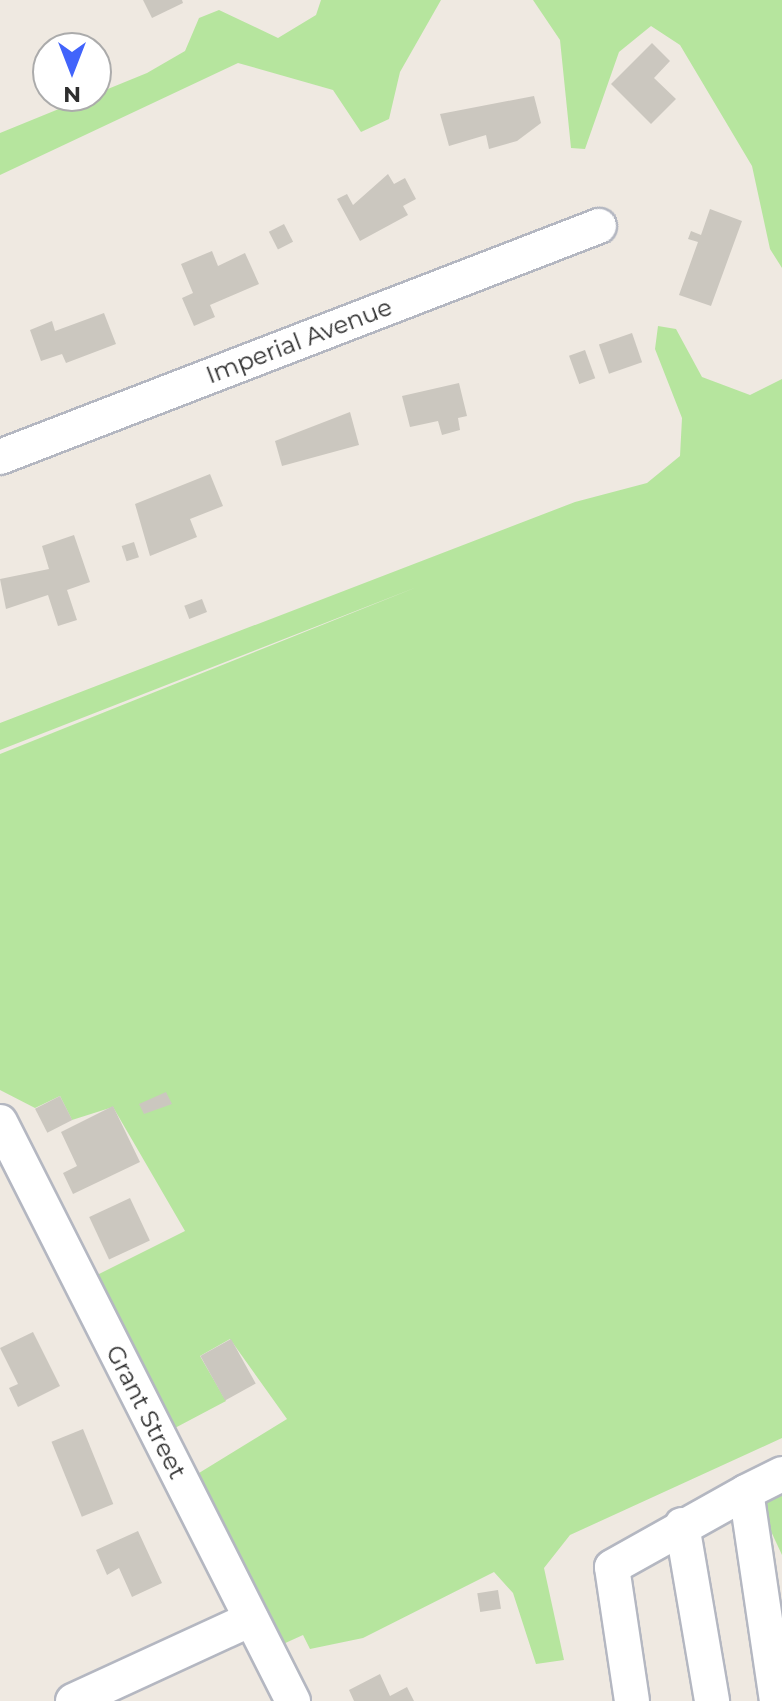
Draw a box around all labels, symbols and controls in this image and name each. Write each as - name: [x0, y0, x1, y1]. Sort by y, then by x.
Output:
- north arrow: [32, 32, 112, 112]
- text: N: [63, 81, 81, 108]
- street label: Imperial Avenue: [202, 292, 396, 390]
- street label: Grant Street: [100, 1340, 192, 1484]

